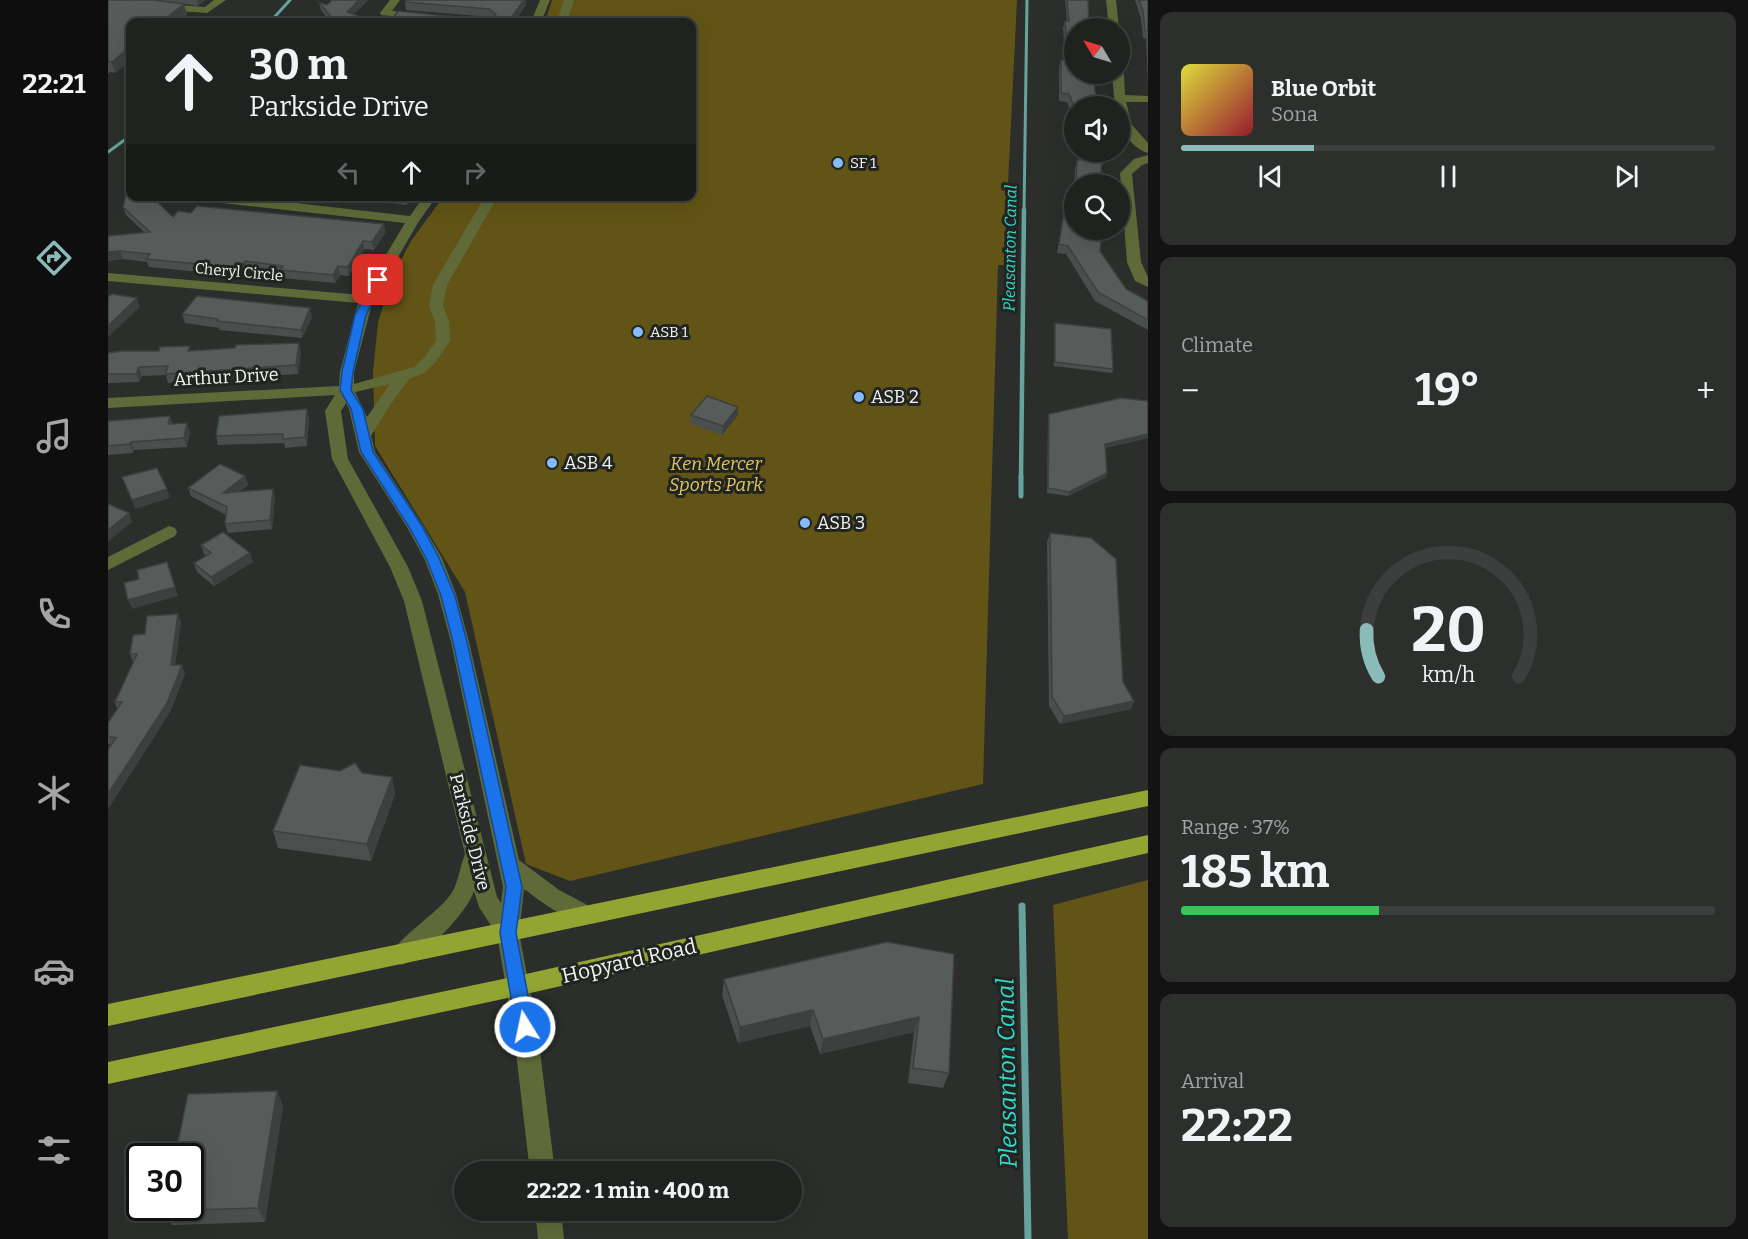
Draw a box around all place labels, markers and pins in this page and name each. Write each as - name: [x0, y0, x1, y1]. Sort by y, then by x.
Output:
- place label: SF 1: [850, 154, 876, 172]
- marker: SF 1: [831, 156, 845, 170]
- pin: [352, 254, 403, 305]
- place label: ASB 1: [650, 323, 688, 341]
- marker: ASB 1: [631, 325, 645, 339]
- place label: ASB 2: [871, 386, 919, 408]
- marker: ASB 2: [852, 390, 866, 404]
- place label: ASB 4: [564, 452, 613, 474]
- marker: ASB 4: [545, 456, 559, 470]
- place label: ASB 3: [817, 512, 865, 534]
- marker: ASB 3: [798, 516, 812, 530]

